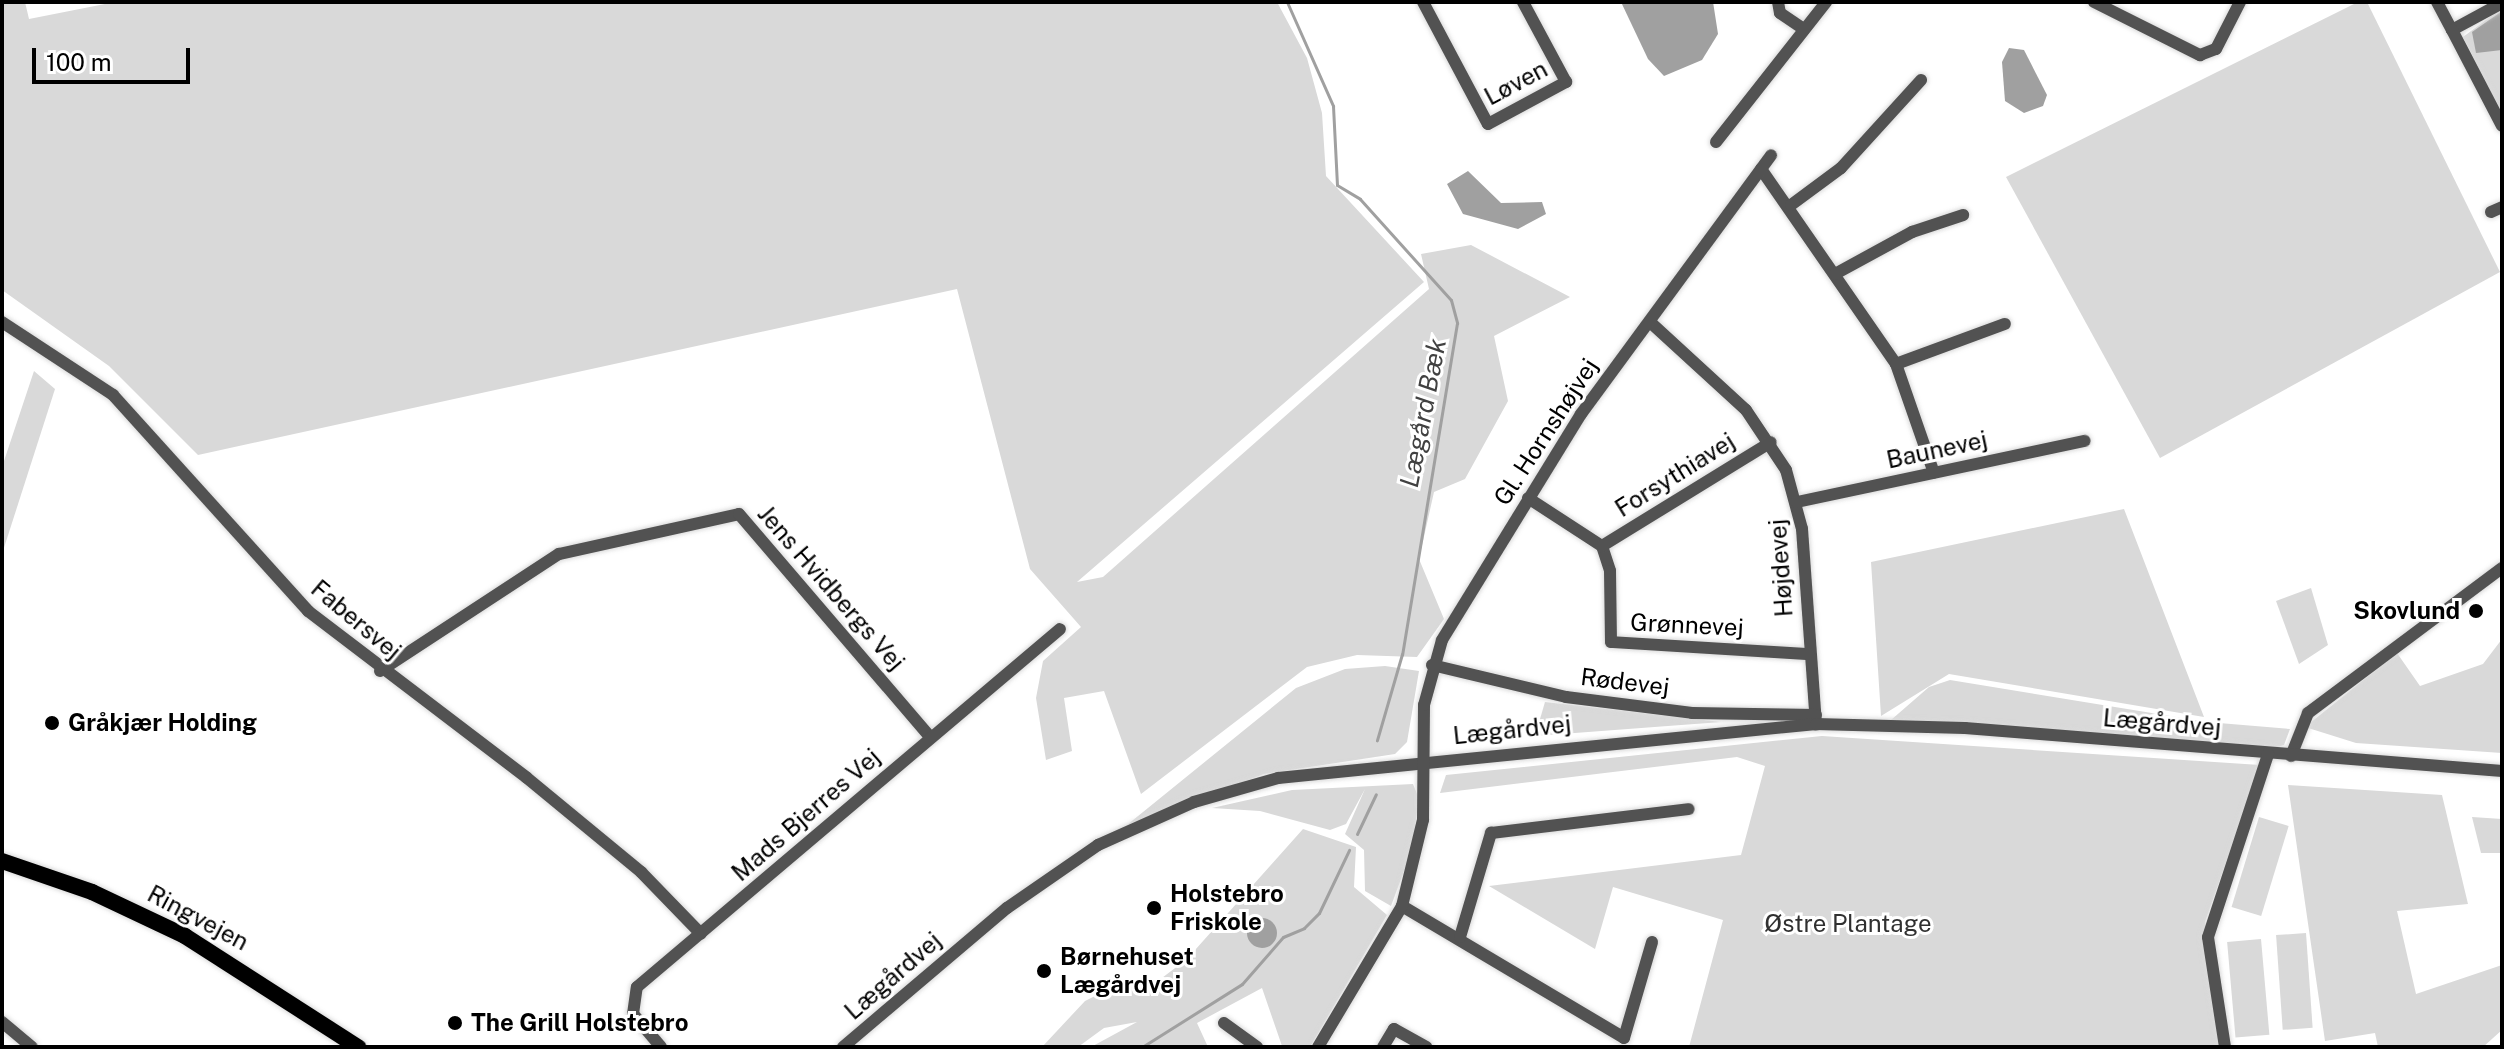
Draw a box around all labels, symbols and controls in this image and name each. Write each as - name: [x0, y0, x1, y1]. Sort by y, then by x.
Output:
- scale bar: [36, 32, 194, 82]
- text: 100 m: [46, 48, 112, 76]
- street label: Løven: [1480, 55, 1552, 111]
- water label: Lægård Bæk: [1393, 336, 1453, 490]
- street label: Gl. Hornshøjvej: [1488, 353, 1604, 511]
- street label: Baunevej: [1884, 425, 1990, 475]
- street label: Forsythiavej: [1610, 427, 1740, 523]
- street label: Jens Hvidbergs Vej: [751, 499, 911, 677]
- street label: Højdevej: [1763, 518, 1799, 618]
- street label: Fabersvej: [305, 574, 407, 666]
- place label: Skovlund: [2353, 597, 2460, 625]
- marker: Skovlund: [2467, 602, 2485, 620]
- street label: Grønnevej: [1629, 608, 1745, 642]
- street label: Rødevej: [1579, 662, 1671, 702]
- street label: Lægårdvej: [2102, 703, 2222, 743]
- place label: Gråkjær Holding: [68, 709, 257, 737]
- street label: Lægårdvej: [1452, 709, 1572, 751]
- marker: Gråkjær Holding: [43, 714, 61, 732]
- street label: Mads Bjerres Vej: [726, 743, 886, 887]
- street label: Ringvejen: [143, 879, 253, 957]
- place label: Holstebro Friskole: [1170, 880, 1284, 936]
- marker: Holstebro Friskole: [1145, 899, 1163, 917]
- park label: Østre Plantage: [1764, 910, 1932, 938]
- street label: Lægårdvej: [839, 926, 947, 1026]
- place label: Børnehuset Lægårdvej: [1060, 943, 1194, 999]
- marker: Børnehuset Lægårdvej: [1035, 962, 1053, 980]
- place label: The Grill Holstebro: [471, 1009, 689, 1037]
- marker: The Grill Holstebro: [446, 1014, 464, 1032]

